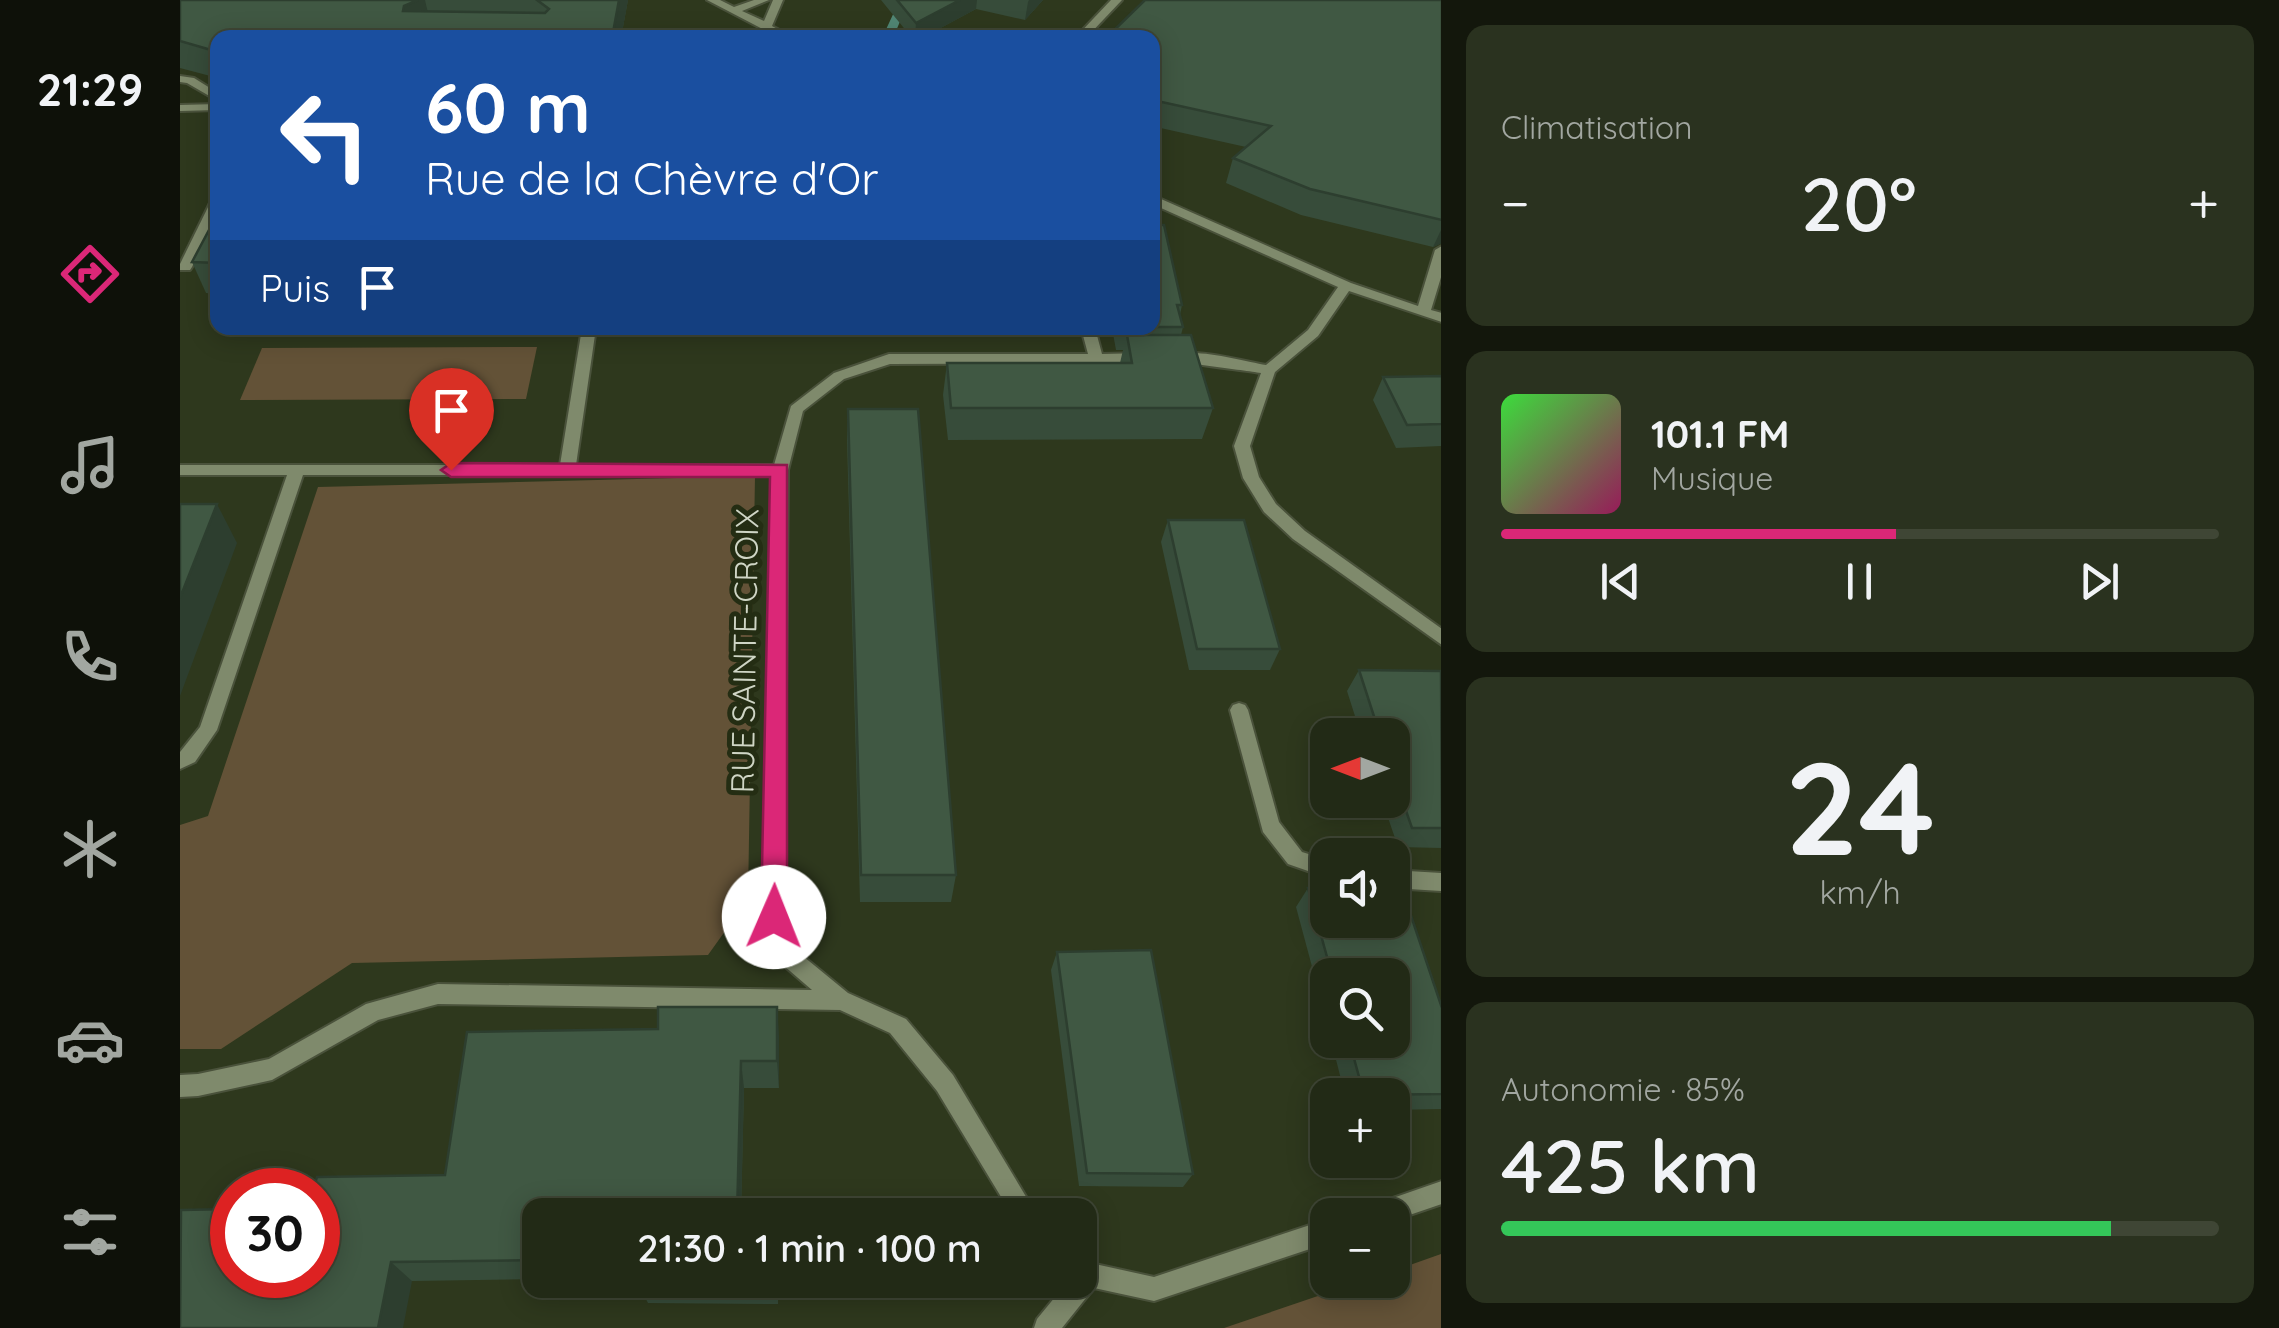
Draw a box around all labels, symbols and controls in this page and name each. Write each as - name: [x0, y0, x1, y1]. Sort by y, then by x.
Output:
- text: 21:29: [37, 61, 143, 117]
- text: 60 m: [425, 63, 591, 151]
- icon: left: [260, 70, 390, 200]
- text: Climatisation: [1501, 107, 1693, 147]
- text: Rue de la Chèvre d'Or: [425, 150, 879, 206]
- text: 20°: [1801, 156, 1917, 250]
- text: −: [1501, 168, 1530, 237]
- text: +: [2188, 168, 2219, 237]
- icon: directions: [55, 239, 125, 309]
- icon: arrive: [350, 260, 405, 315]
- text: Puis: [260, 264, 330, 312]
- pin: [409, 368, 494, 471]
- icon: arrive: [424, 383, 479, 438]
- text: 101.1 FM: [1651, 410, 1789, 458]
- icon: music: [55, 430, 125, 500]
- text: Musique: [1651, 458, 1773, 498]
- street label: RUE SAINTE-CROIX: [722, 508, 766, 794]
- icon: previous: [1593, 554, 1648, 609]
- icon: pause: [1832, 554, 1887, 609]
- icon: next: [2072, 554, 2127, 609]
- icon: phone: [55, 622, 125, 692]
- north arrow: [1310, 718, 1410, 818]
- map controls: [1310, 718, 1410, 1298]
- text: 24: [1785, 725, 1935, 888]
- icon: climate: [55, 814, 125, 884]
- button: sound: [1310, 838, 1410, 938]
- position arrow: [722, 865, 826, 969]
- text: km/h: [1819, 872, 1901, 912]
- button: search: [1310, 958, 1410, 1058]
- icon: car: [55, 1005, 125, 1075]
- text: Autonomie · 85%: [1501, 1069, 1745, 1109]
- button: +: [1310, 1078, 1410, 1178]
- text: 425 km: [1501, 1118, 1760, 1212]
- speed limit sign: 30: [210, 1168, 340, 1298]
- icon: filters: [55, 1197, 125, 1267]
- button: −: [1310, 1198, 1410, 1298]
- text: 21:30 · 1 min · 100 m: [637, 1224, 982, 1272]

